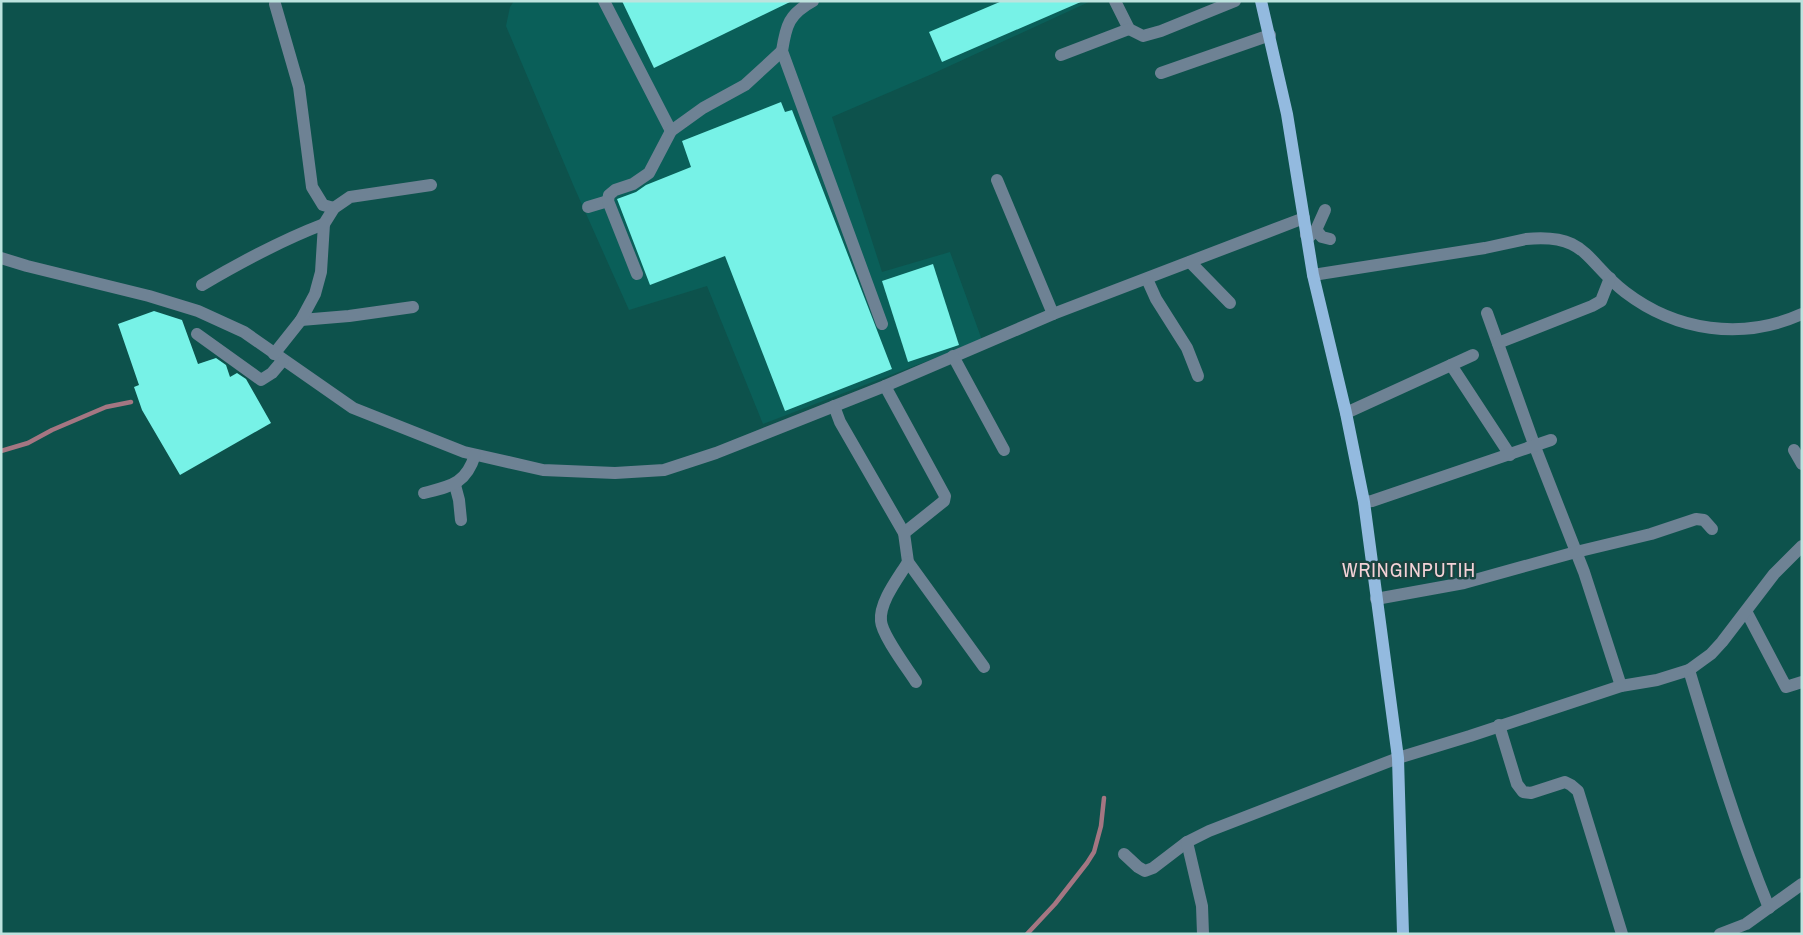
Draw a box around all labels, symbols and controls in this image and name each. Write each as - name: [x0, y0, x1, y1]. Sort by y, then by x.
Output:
- district label: WRINGINPUTIH: [1342, 556, 1476, 583]

